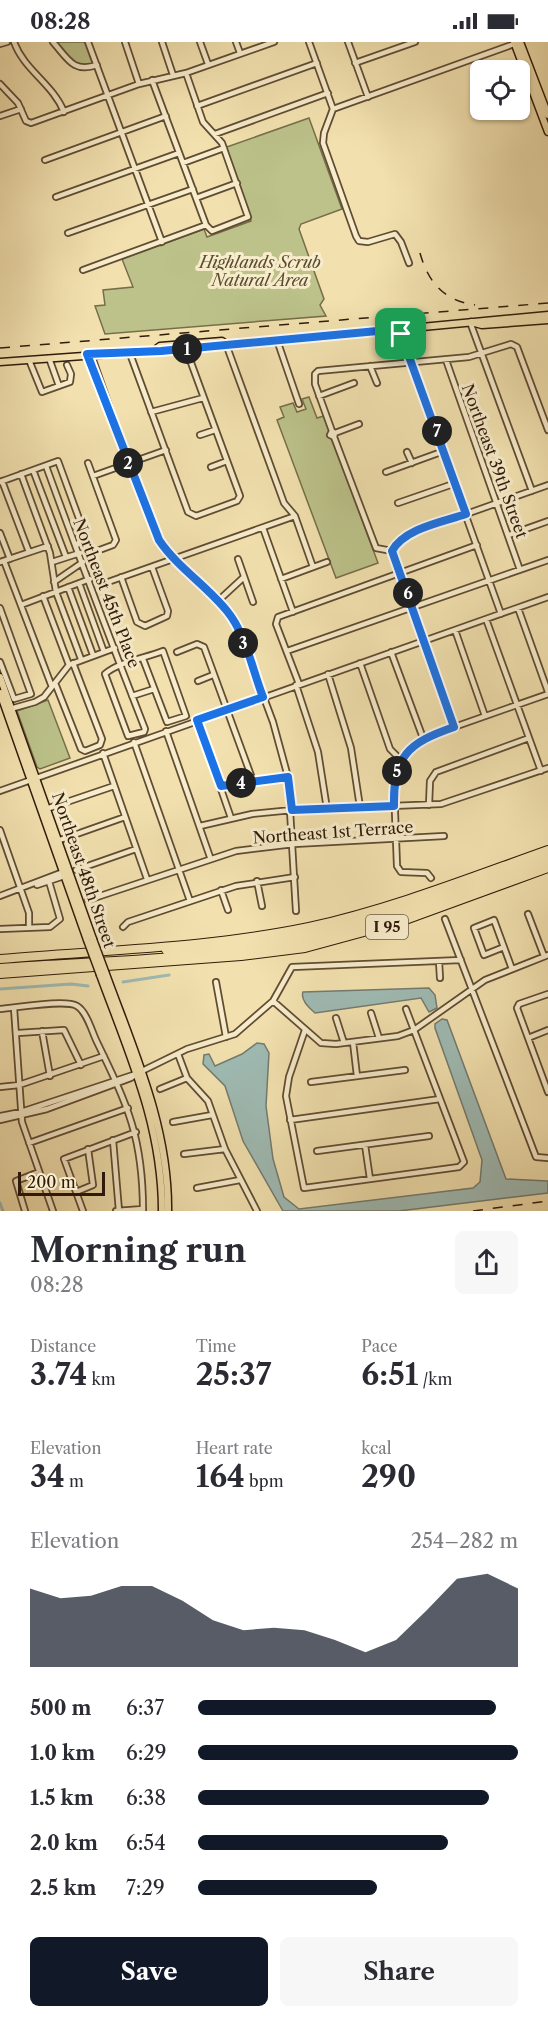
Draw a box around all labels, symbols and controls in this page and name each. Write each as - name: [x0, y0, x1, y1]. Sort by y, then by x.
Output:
- text: 08:28: [30, 8, 91, 35]
- map controls: [470, 60, 530, 120]
- button: locate: [470, 60, 530, 120]
- park label: Highlands Scrub Natural Area: [197, 252, 321, 290]
- pin: [375, 308, 426, 359]
- icon: arrive: [384, 317, 417, 350]
- pin: 1: [172, 334, 202, 364]
- text: 1: [183, 339, 191, 359]
- street label: Northeast 39th Street: [458, 381, 532, 541]
- pin: 7: [422, 416, 452, 446]
- text: 7: [433, 421, 441, 441]
- pin: 2: [113, 448, 143, 478]
- text: 2: [123, 453, 133, 473]
- street label: Northeast 45th Place: [69, 516, 145, 670]
- pin: 6: [393, 578, 423, 608]
- text: 6: [403, 583, 413, 603]
- pin: 3: [228, 628, 258, 658]
- text: 3: [238, 633, 248, 653]
- pin: 5: [382, 756, 412, 786]
- text: 5: [393, 761, 401, 781]
- pin: 4: [226, 768, 256, 798]
- text: 4: [236, 773, 246, 793]
- street label: Northeast 48th Street: [48, 790, 120, 951]
- street label: Northeast 1st Terrace: [252, 816, 414, 848]
- road number: I 95: [366, 915, 408, 939]
- scale bar: [18, 1169, 105, 1196]
- text: 200 m: [27, 1172, 76, 1192]
- text: Morning run: [30, 1230, 246, 1271]
- button: share: [455, 1231, 518, 1294]
- text: 08:28: [30, 1273, 84, 1297]
- text: Distance: [30, 1336, 96, 1356]
- text: Time: [196, 1336, 236, 1356]
- text: Pace: [361, 1336, 397, 1356]
- text: 3.74: [30, 1356, 87, 1393]
- text: 25:37: [196, 1356, 271, 1393]
- text: 6:51: [361, 1356, 418, 1393]
- text: km: [87, 1369, 116, 1389]
- text: /km: [418, 1369, 452, 1389]
- text: Elevation: [30, 1438, 101, 1458]
- text: Heart rate: [196, 1438, 273, 1458]
- text: kcal: [361, 1438, 392, 1458]
- text: 34: [30, 1458, 65, 1495]
- text: 164: [196, 1458, 245, 1495]
- text: 290: [361, 1458, 416, 1495]
- text: m: [65, 1471, 84, 1491]
- text: bpm: [245, 1471, 284, 1491]
- text: Elevation: [30, 1529, 119, 1553]
- text: 254–282 m: [410, 1529, 518, 1553]
- text: 500 m: [30, 1696, 91, 1720]
- text: 6:37: [126, 1696, 164, 1720]
- text: 1.0 km: [30, 1741, 95, 1765]
- text: 6:29: [126, 1741, 167, 1765]
- text: 1.5 km: [30, 1786, 94, 1810]
- text: 6:38: [126, 1786, 166, 1810]
- text: 2.0 km: [30, 1831, 98, 1855]
- text: 6:54: [126, 1831, 166, 1855]
- text: 2.5 km: [30, 1876, 97, 1900]
- text: 7:29: [126, 1876, 165, 1900]
- button: Save: [30, 1937, 268, 2006]
- button: Share: [280, 1937, 518, 2006]

